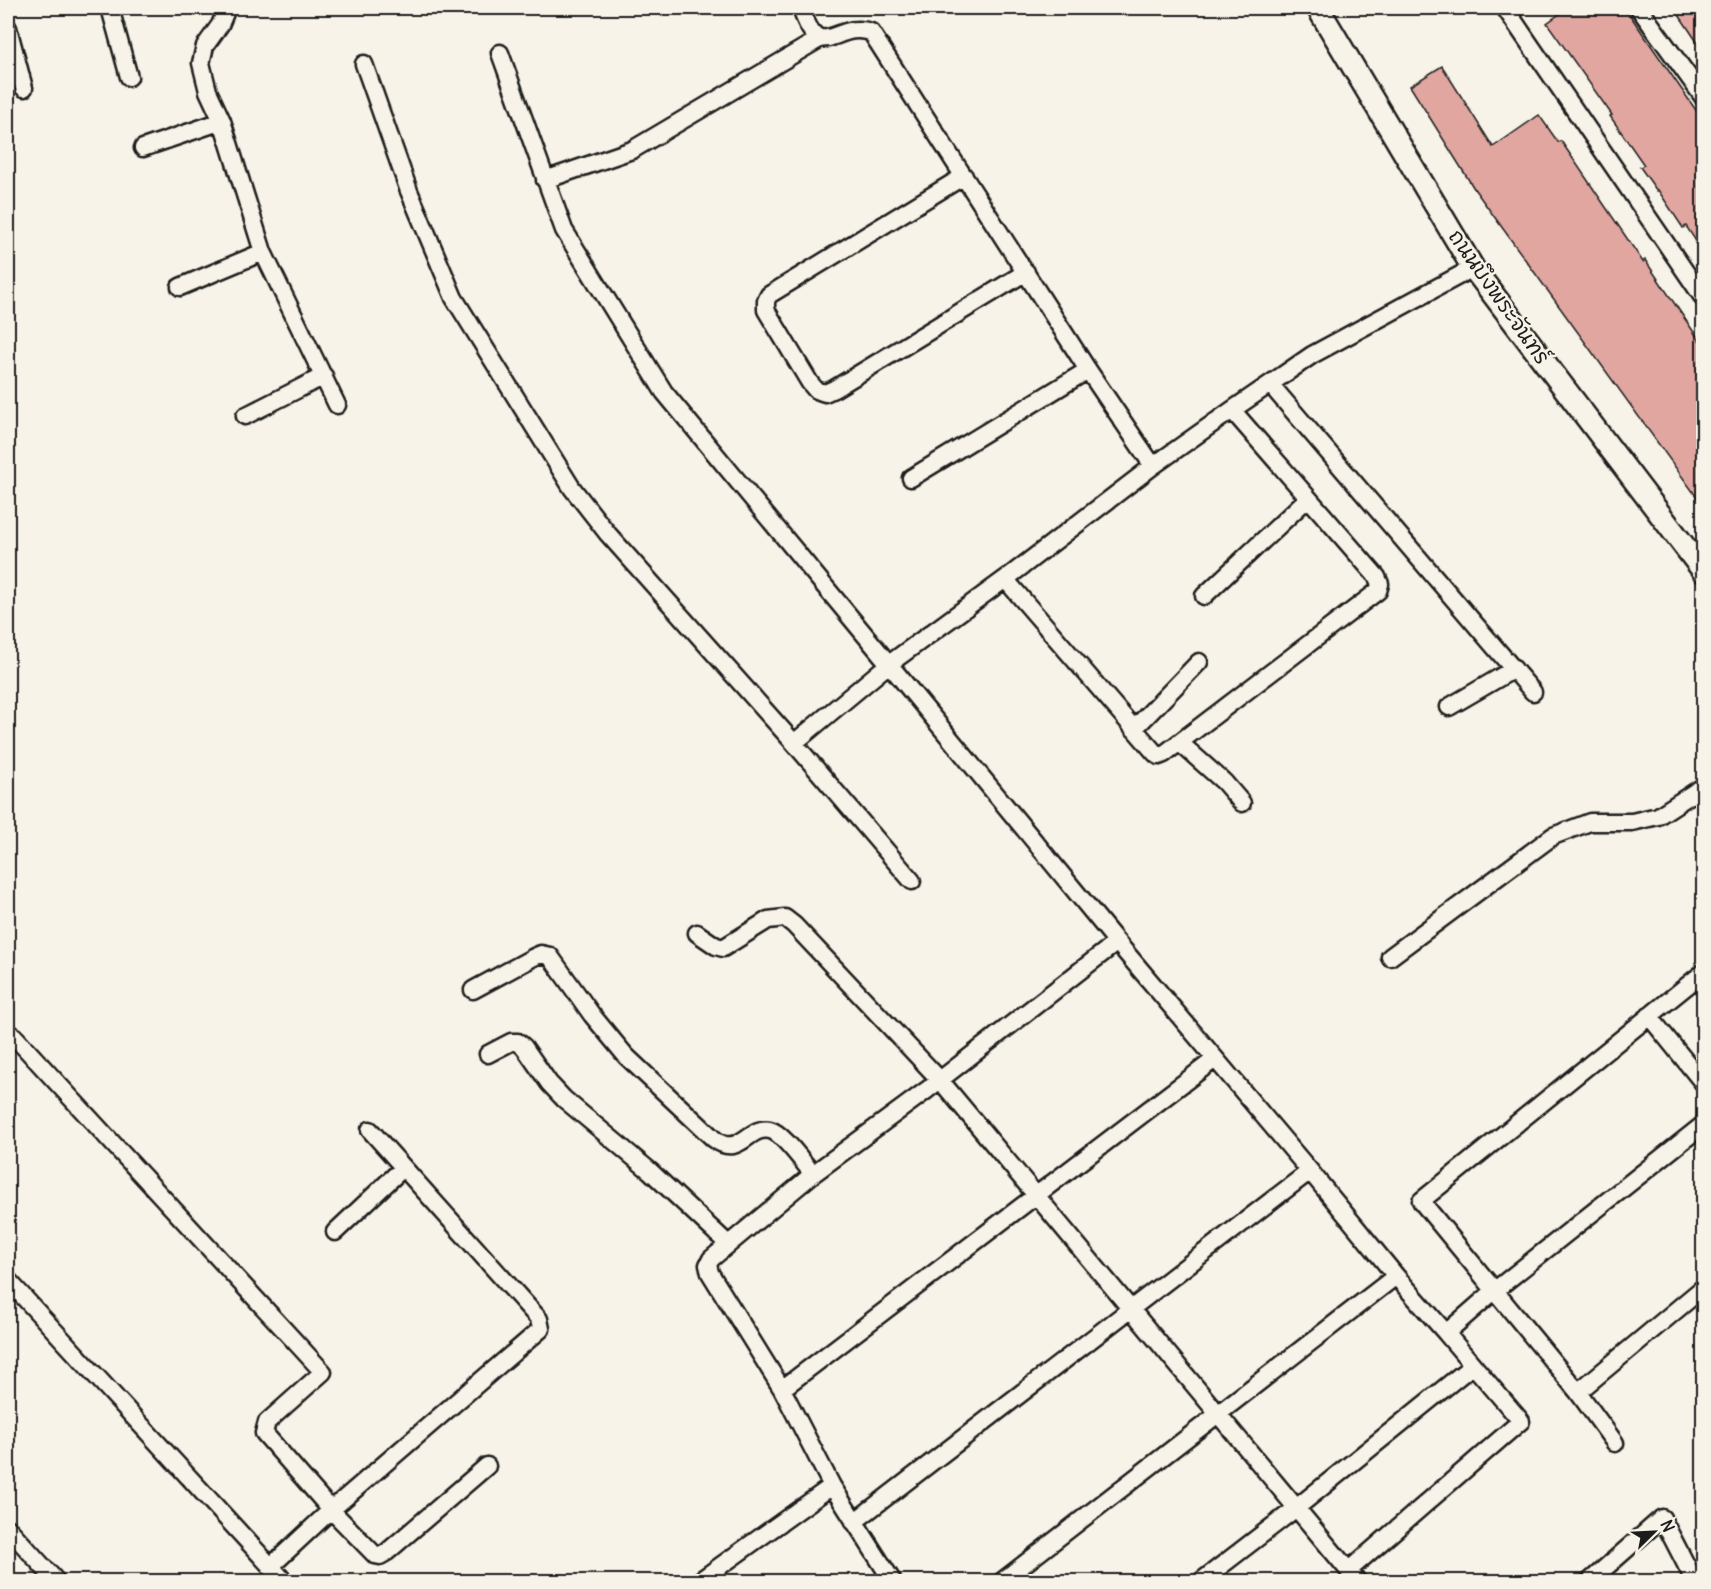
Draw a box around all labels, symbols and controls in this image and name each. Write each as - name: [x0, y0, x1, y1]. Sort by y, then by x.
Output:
- street label: ถนนบึงพระจันทร์: [1443, 224, 1556, 369]
- north arrow: [1624, 1502, 1684, 1562]
- text: N: [1656, 1517, 1679, 1535]

